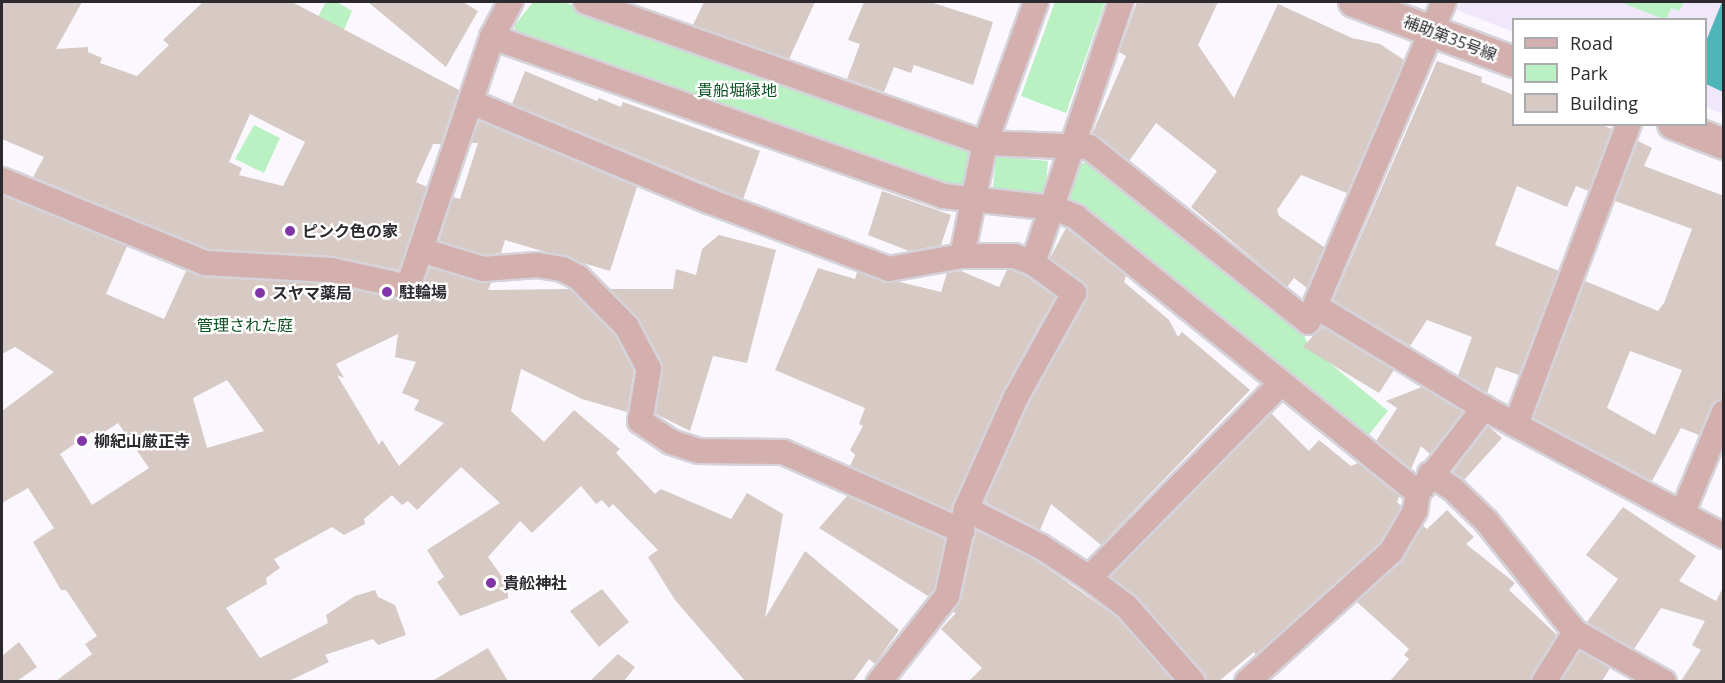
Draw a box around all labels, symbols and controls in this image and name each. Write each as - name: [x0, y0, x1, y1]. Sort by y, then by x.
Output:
- street label: 補助第35号線: [1401, 11, 1499, 65]
- legend: [1512, 18, 1707, 126]
- text: Road: [1570, 31, 1613, 55]
- text: Park: [1570, 61, 1608, 85]
- park label: 貴船堀緑地: [697, 80, 777, 100]
- text: Building: [1570, 91, 1638, 115]
- place label: ピンク色の家: [302, 221, 398, 241]
- marker: ピンク色の家: [283, 224, 297, 238]
- place label: 駐輪場: [399, 282, 447, 302]
- place label: スヤマ薬局: [272, 283, 352, 303]
- marker: 駐輪場: [380, 285, 394, 299]
- marker: スヤマ薬局: [253, 286, 267, 300]
- park label: 管理された庭: [197, 315, 293, 335]
- place label: 柳紀山厳正寺: [94, 431, 190, 451]
- marker: 柳紀山厳正寺: [75, 434, 89, 448]
- place label: 貴舩神社: [503, 573, 567, 593]
- marker: 貴舩神社: [484, 576, 498, 590]

